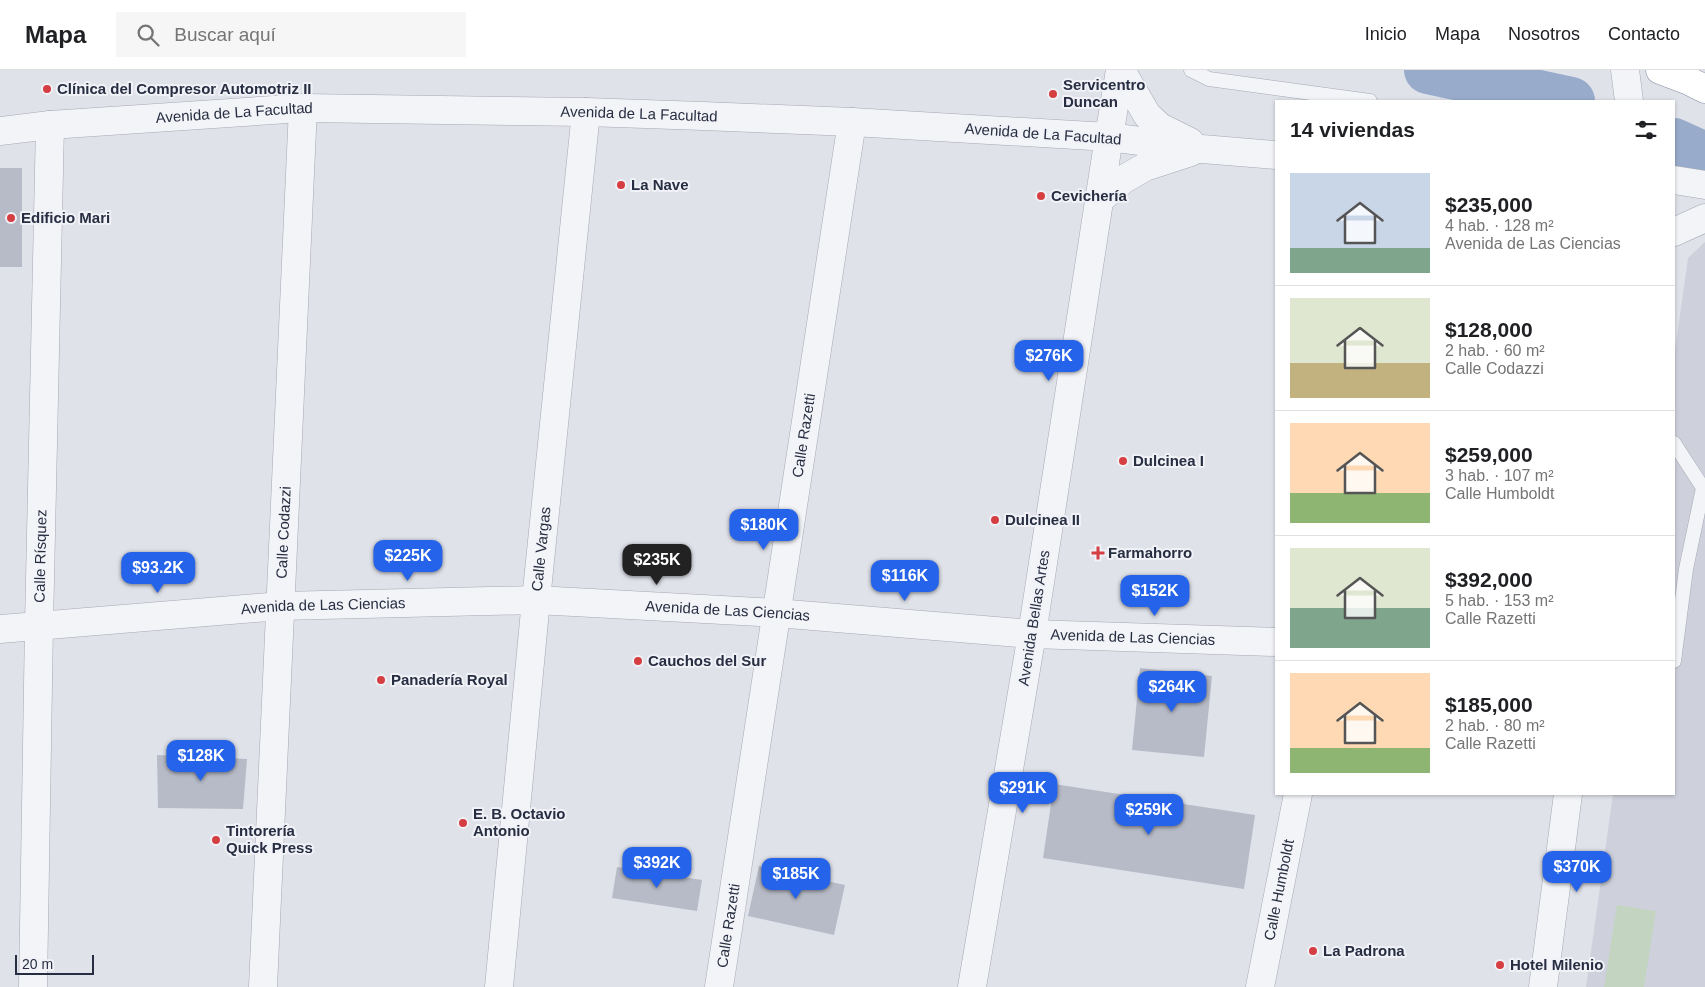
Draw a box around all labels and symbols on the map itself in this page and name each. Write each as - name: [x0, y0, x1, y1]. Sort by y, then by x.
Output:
- place label: Servicentro Duncan: [1063, 76, 1146, 110]
- place label: Clínica del Compresor Automotriz II: [57, 80, 311, 97]
- marker: Clínica del Compresor Automotriz II: [41, 83, 53, 95]
- marker: Servicentro Duncan: [1047, 88, 1059, 100]
- street label: Avenida de La Facultad: [155, 99, 313, 126]
- street label: Avenida de La Facultad: [560, 103, 718, 125]
- street label: Avenida de La Facultad: [964, 120, 1122, 147]
- place label: La Nave: [631, 176, 689, 193]
- marker: La Nave: [615, 179, 627, 191]
- place label: Cevichería: [1051, 187, 1128, 204]
- marker: Cevichería: [1035, 190, 1047, 202]
- place label: Edificio Mari: [21, 209, 110, 226]
- marker: Edificio Mari: [5, 212, 17, 224]
- pin: $276K: [1014, 340, 1084, 382]
- street label: Calle Razetti: [788, 392, 818, 479]
- place label: Dulcinea I: [1133, 452, 1204, 469]
- marker: Dulcinea I: [1117, 455, 1129, 467]
- street label: Calle Codazzi: [273, 486, 294, 579]
- street label: Calle Vargas: [528, 506, 554, 592]
- pin: $180K: [729, 508, 799, 551]
- street label: Calle Rísquez: [30, 509, 50, 603]
- place label: Dulcinea II: [1005, 511, 1080, 528]
- marker: Dulcinea II: [989, 514, 1001, 526]
- pin: $225K: [373, 540, 443, 582]
- pin: $235K: [622, 544, 692, 586]
- place label: Farmahorro: [1108, 544, 1192, 561]
- marker: Farmahorro: [1092, 547, 1104, 559]
- street label: Avenida Bellas Artes: [1014, 549, 1053, 687]
- pin: $93.2K: [117, 552, 199, 594]
- pin: $116K: [870, 560, 940, 602]
- pin: $152K: [1120, 574, 1190, 617]
- street label: Avenida de Las Ciencias: [240, 594, 406, 617]
- street label: Avenida de Las Ciencias: [645, 597, 811, 624]
- street label: Avenida de Las Ciencias: [1050, 626, 1216, 648]
- place label: Cauchos del Sur: [648, 652, 767, 669]
- marker: Cauchos del Sur: [632, 655, 644, 667]
- pin: $264K: [1137, 670, 1207, 713]
- place label: Panadería Royal: [391, 671, 508, 688]
- marker: Panadería Royal: [375, 674, 387, 686]
- pin: $128K: [166, 740, 236, 782]
- pin: $291K: [988, 772, 1058, 814]
- pin: $259K: [1114, 794, 1184, 836]
- place label: E. B. Octavio Antonio: [473, 805, 566, 839]
- marker: E. B. Octavio Antonio: [457, 817, 469, 829]
- place label: Tintorería Quick Press: [226, 822, 313, 856]
- marker: Tintorería Quick Press: [210, 834, 222, 846]
- street label: Calle Humboldt: [1260, 837, 1297, 942]
- pin: $392K: [622, 846, 692, 889]
- pin: $370K: [1542, 850, 1612, 893]
- pin: $185K: [761, 858, 831, 900]
- street label: Calle Razetti: [713, 882, 743, 969]
- place label: La Padrona: [1323, 942, 1405, 959]
- marker: La Padrona: [1307, 945, 1319, 957]
- scale bar: [15, 952, 94, 975]
- place label: Hotel Milenio: [1510, 956, 1603, 973]
- marker: Hotel Milenio: [1494, 959, 1506, 971]

